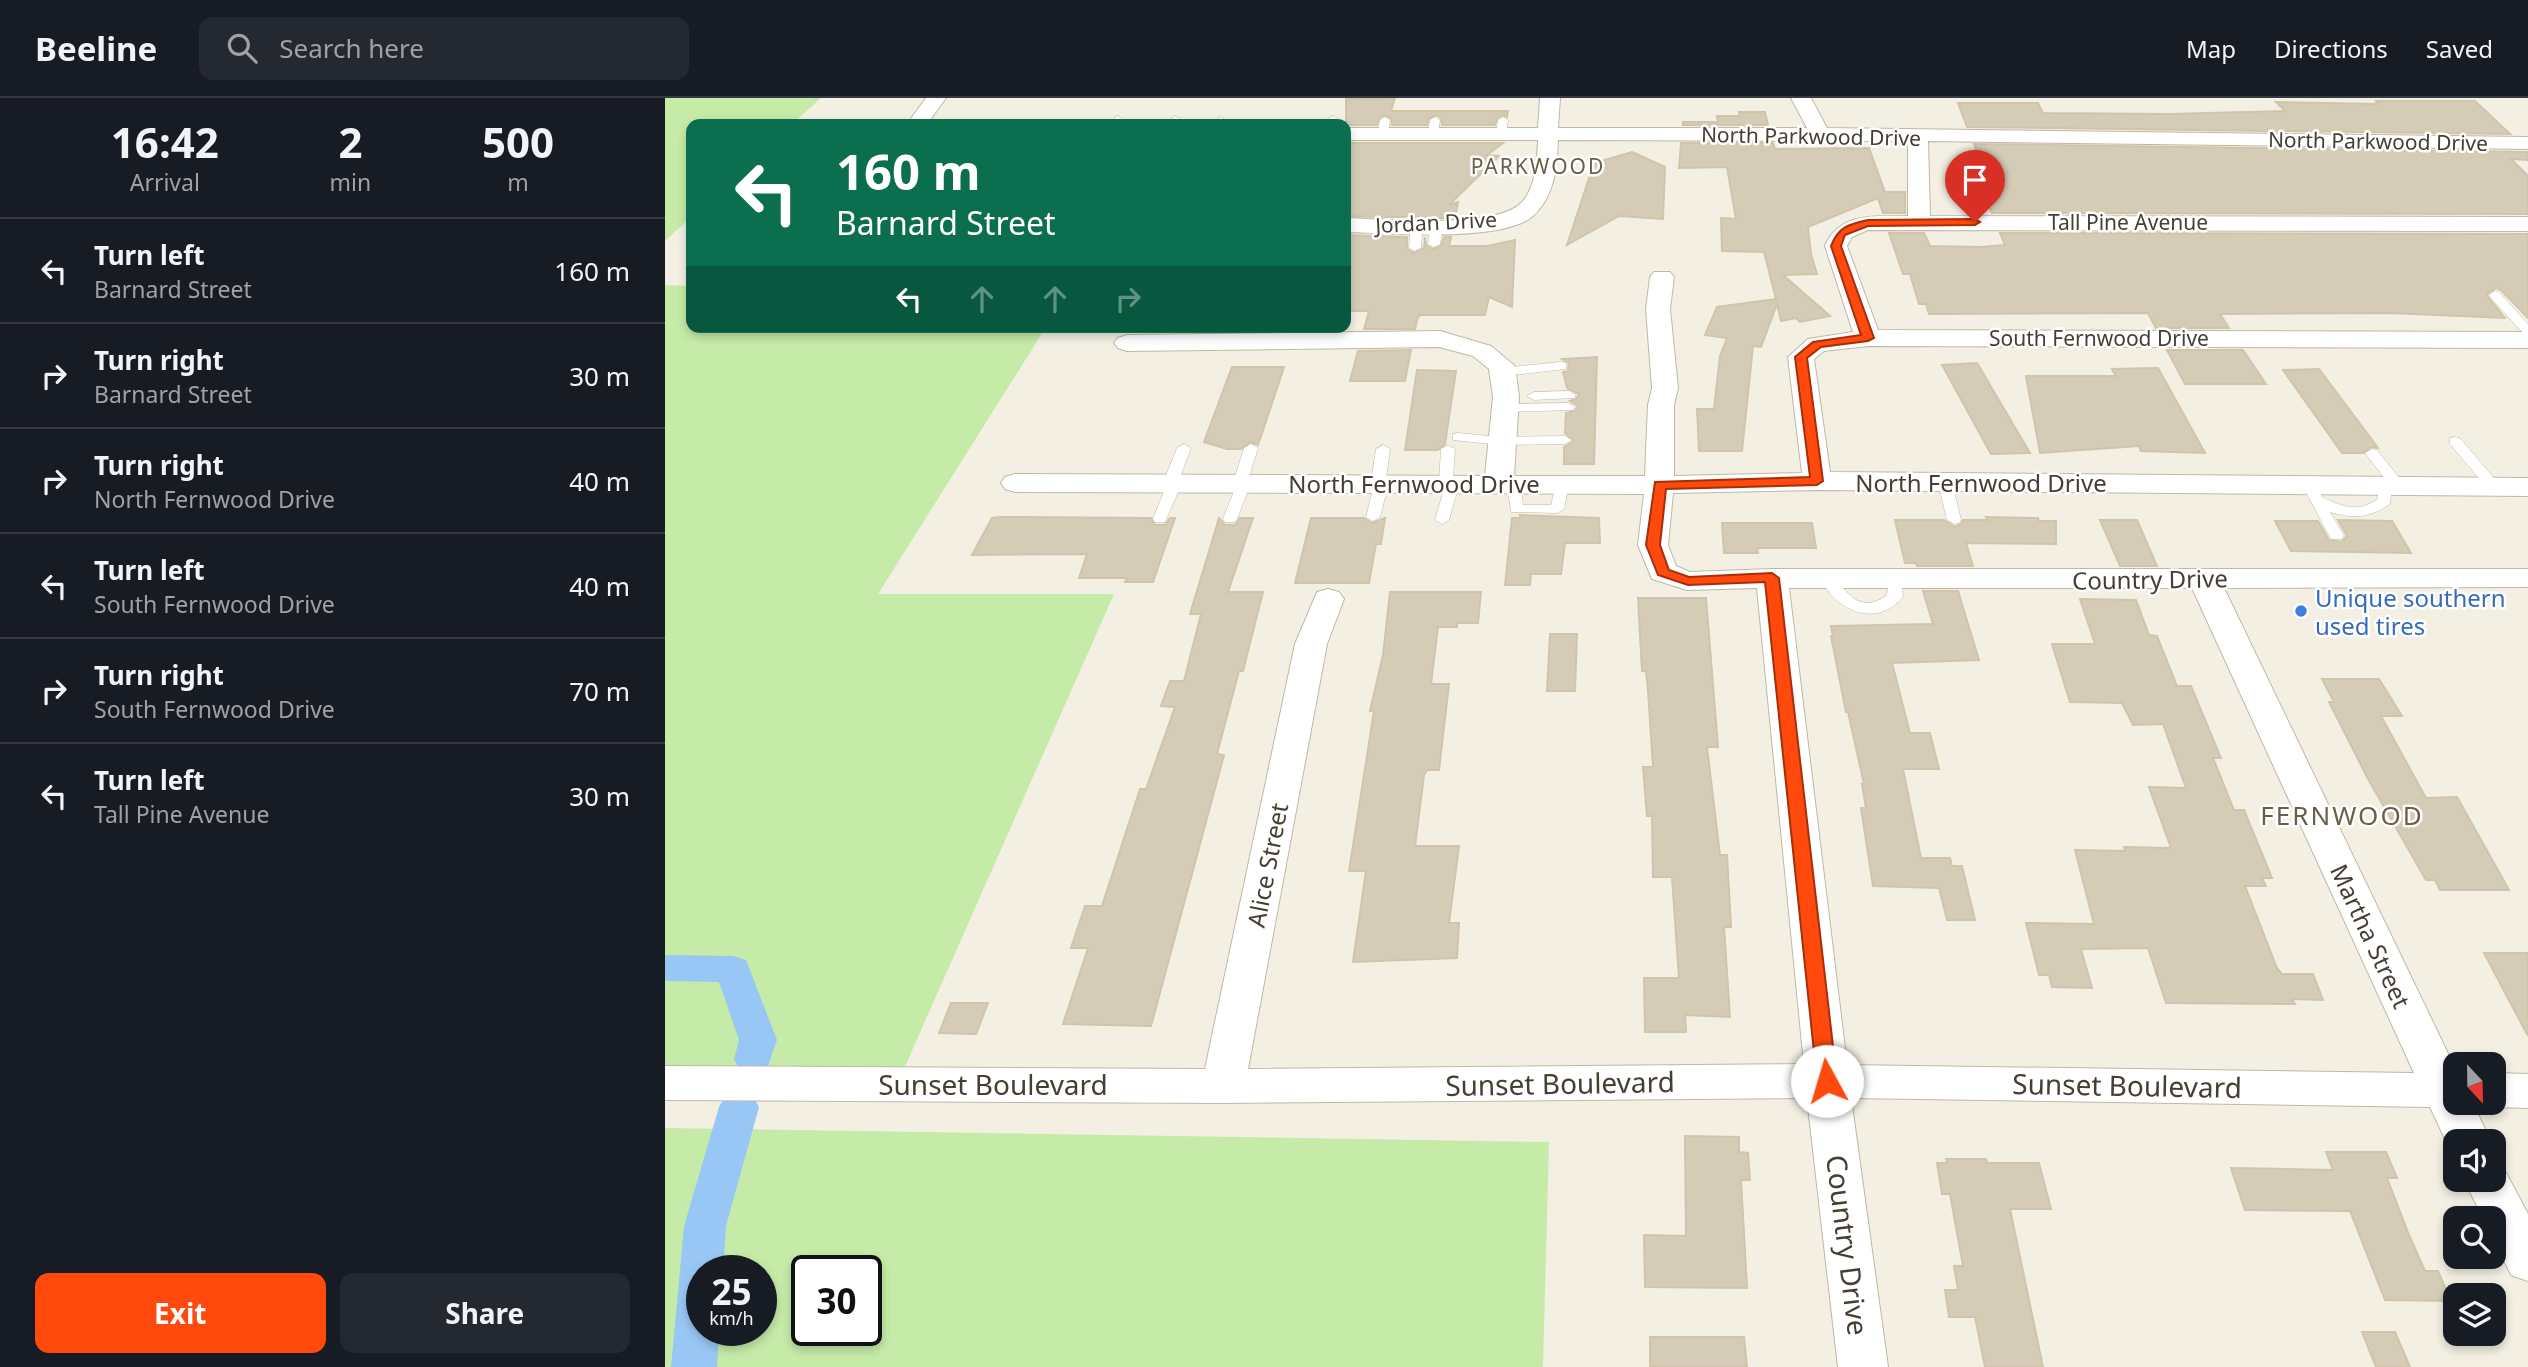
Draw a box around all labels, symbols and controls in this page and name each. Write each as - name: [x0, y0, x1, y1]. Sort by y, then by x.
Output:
- search box: [199, 17, 689, 80]
- text: Beeline: [35, 26, 157, 71]
- icon: search: [223, 29, 261, 67]
- text: Search here: [279, 30, 424, 66]
- text: Map: [2186, 32, 2236, 65]
- text: Directions: [2274, 32, 2388, 65]
- text: Saved: [2426, 32, 2493, 65]
- text: 16:42: [111, 113, 219, 170]
- text: 2: [338, 113, 362, 170]
- text: 500: [482, 113, 554, 170]
- street label: North Parkwood Drive: [1701, 120, 1921, 152]
- street label: North Parkwood Drive: [2268, 125, 2488, 157]
- text: 160 m: [836, 138, 981, 204]
- icon: left: [721, 147, 812, 238]
- pin: [1945, 150, 2005, 222]
- district label: PARKWOOD: [1471, 152, 1605, 180]
- icon: arrive: [1956, 161, 1994, 199]
- text: Arrival: [130, 166, 200, 198]
- text: min: [330, 166, 371, 198]
- text: m: [507, 166, 529, 198]
- text: Barnard Street: [836, 201, 1056, 244]
- street label: Jordan Drive: [1372, 205, 1498, 239]
- street label: Tall Pine Avenue: [2048, 208, 2208, 236]
- text: Turn left: [94, 237, 205, 273]
- icon: left: [35, 252, 73, 290]
- text: 160 m: [554, 253, 630, 289]
- text: Barnard Street: [94, 273, 252, 305]
- icon: left: [890, 280, 928, 318]
- icon: ahead: [963, 280, 1001, 318]
- icon: ahead: [1036, 280, 1074, 318]
- icon: right: [1109, 280, 1147, 318]
- street label: South Fernwood Drive: [1989, 324, 2209, 352]
- text: Turn right: [94, 342, 224, 378]
- icon: right: [35, 357, 73, 395]
- text: 30 m: [569, 358, 630, 394]
- text: Barnard Street: [94, 378, 252, 410]
- text: Turn right: [94, 447, 224, 483]
- icon: right: [35, 462, 73, 500]
- text: 40 m: [569, 463, 630, 499]
- street label: North Fernwood Drive: [1855, 466, 2107, 499]
- street label: North Fernwood Drive: [1288, 467, 1540, 500]
- text: North Fernwood Drive: [94, 483, 335, 515]
- text: Turn left: [94, 552, 205, 588]
- street label: Country Drive: [2072, 561, 2228, 597]
- icon: left: [35, 567, 73, 605]
- text: 40 m: [569, 568, 630, 604]
- place label: Unique southern used tires: [2315, 581, 2506, 642]
- text: South Fernwood Drive: [94, 588, 335, 620]
- marker: Unique southern used tires: [2293, 603, 2309, 619]
- text: Turn right: [94, 657, 224, 693]
- icon: right: [35, 672, 73, 710]
- text: 70 m: [569, 673, 630, 709]
- text: South Fernwood Drive: [94, 693, 335, 725]
- text: Turn left: [94, 762, 205, 798]
- icon: left: [35, 777, 73, 815]
- text: 30 m: [569, 778, 630, 814]
- district label: FERNWOOD: [2260, 797, 2424, 833]
- text: Tall Pine Avenue: [94, 798, 269, 830]
- street label: Alice Street: [1239, 800, 1295, 930]
- street label: Martha Street: [2323, 859, 2419, 1014]
- position arrow: [1790, 1044, 1864, 1118]
- north arrow: [2443, 1052, 2506, 1115]
- map controls: [2443, 1052, 2506, 1346]
- street label: Sunset Boulevard: [1445, 1062, 1675, 1104]
- street label: Sunset Boulevard: [2012, 1064, 2242, 1106]
- street label: Sunset Boulevard: [878, 1065, 1108, 1103]
- button: sound: [2443, 1129, 2506, 1192]
- street label: Country Drive: [1818, 1152, 1878, 1338]
- button: search: [2443, 1206, 2506, 1269]
- speed limit sign: 30: [791, 1255, 882, 1346]
- text: 25: [711, 1268, 752, 1315]
- button: Exit: [35, 1273, 326, 1353]
- button: Share: [340, 1273, 630, 1353]
- button: layers: [2443, 1283, 2506, 1346]
- text: km/h: [709, 1306, 754, 1330]

